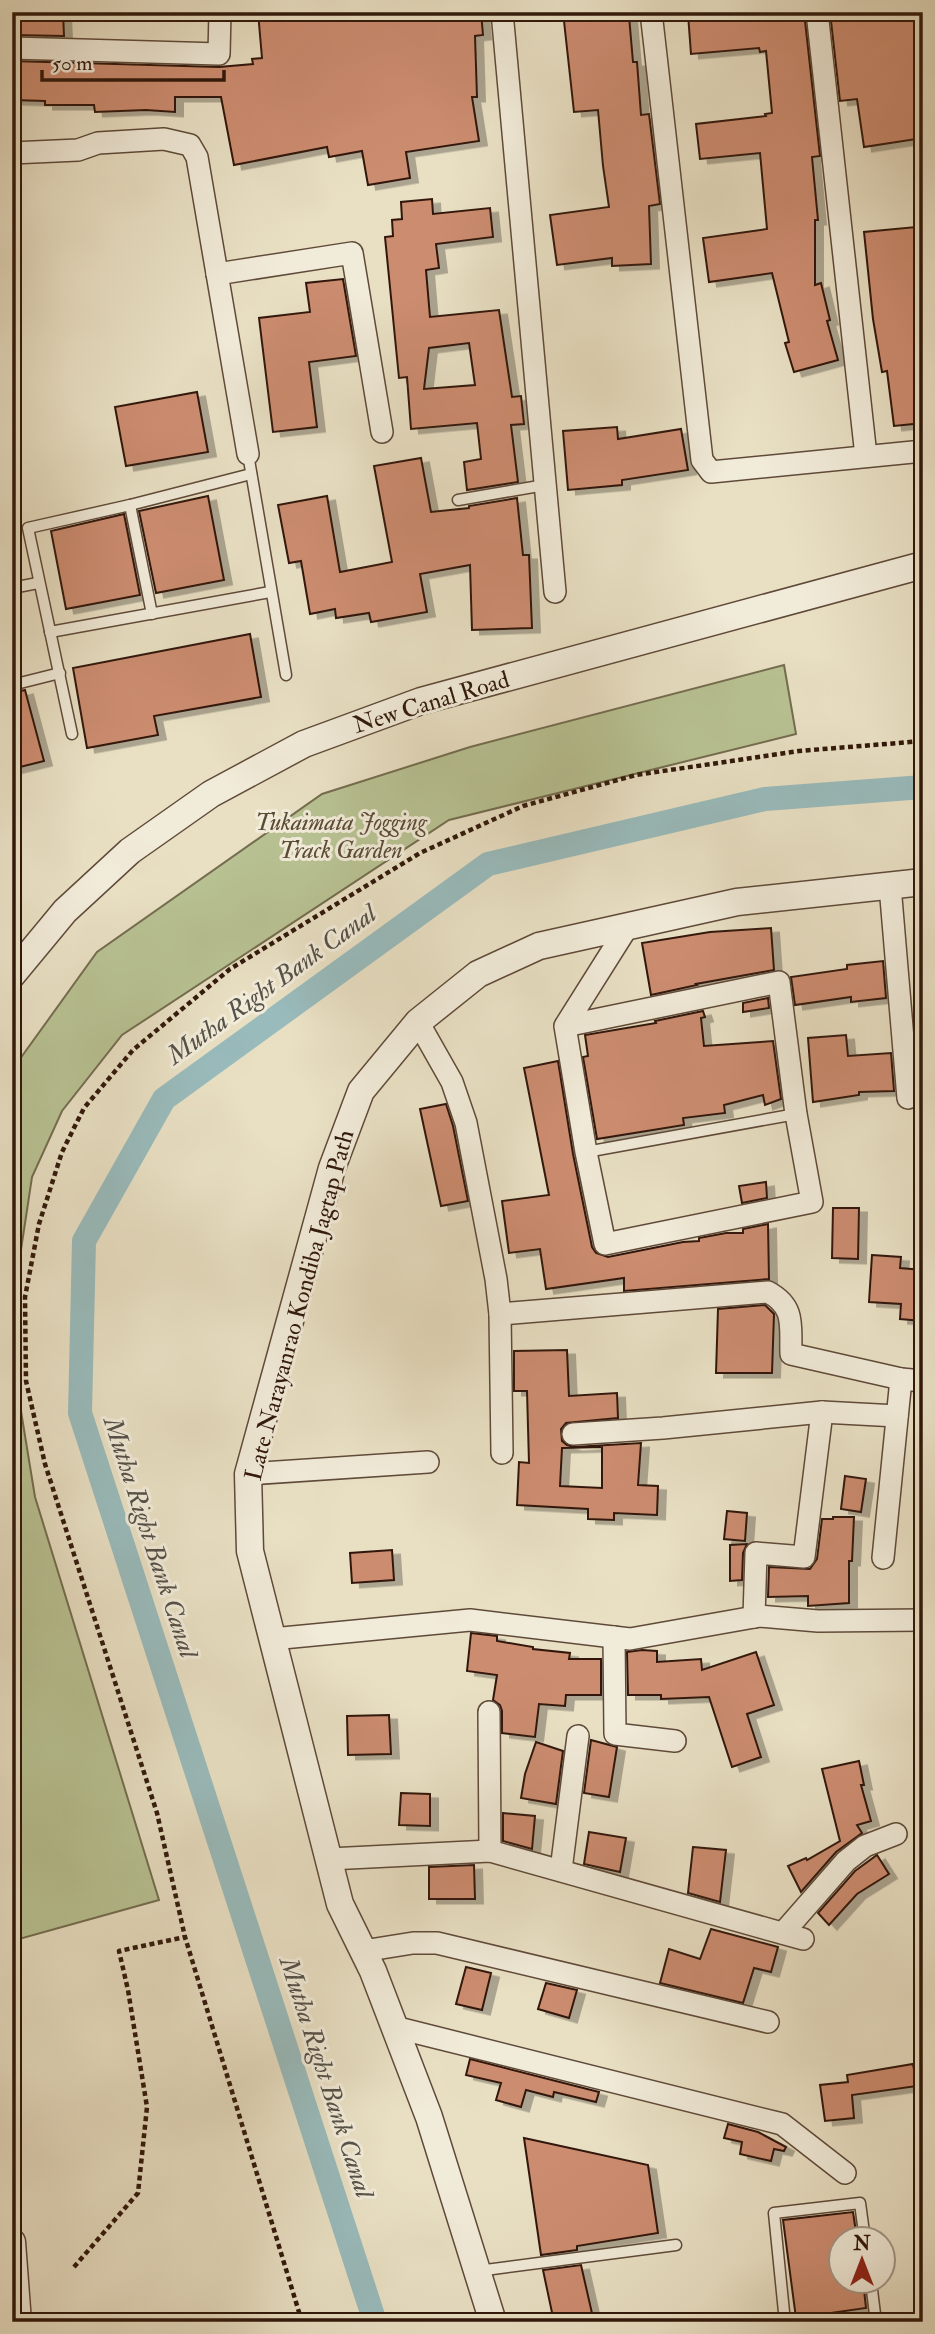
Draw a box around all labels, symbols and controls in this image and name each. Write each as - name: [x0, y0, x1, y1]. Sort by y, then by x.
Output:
- scale bar: [42, 38, 224, 82]
- text: 50 m: [52, 50, 93, 77]
- street label: New Canal Road: [349, 664, 513, 741]
- park label: Tukaimata Jogging Track Garden: [255, 807, 428, 866]
- water label: Mutha Right Bank Canal: [159, 897, 384, 1073]
- street label: Late Narayanrao Kondiba Jagtap Path: [238, 1126, 361, 1484]
- water label: Mutha Right Bank Canal: [95, 1411, 205, 1664]
- water label: Mutha Right Bank Canal: [271, 1951, 381, 2204]
- north arrow: [827, 2226, 897, 2296]
- text: N: [852, 2232, 871, 2256]

